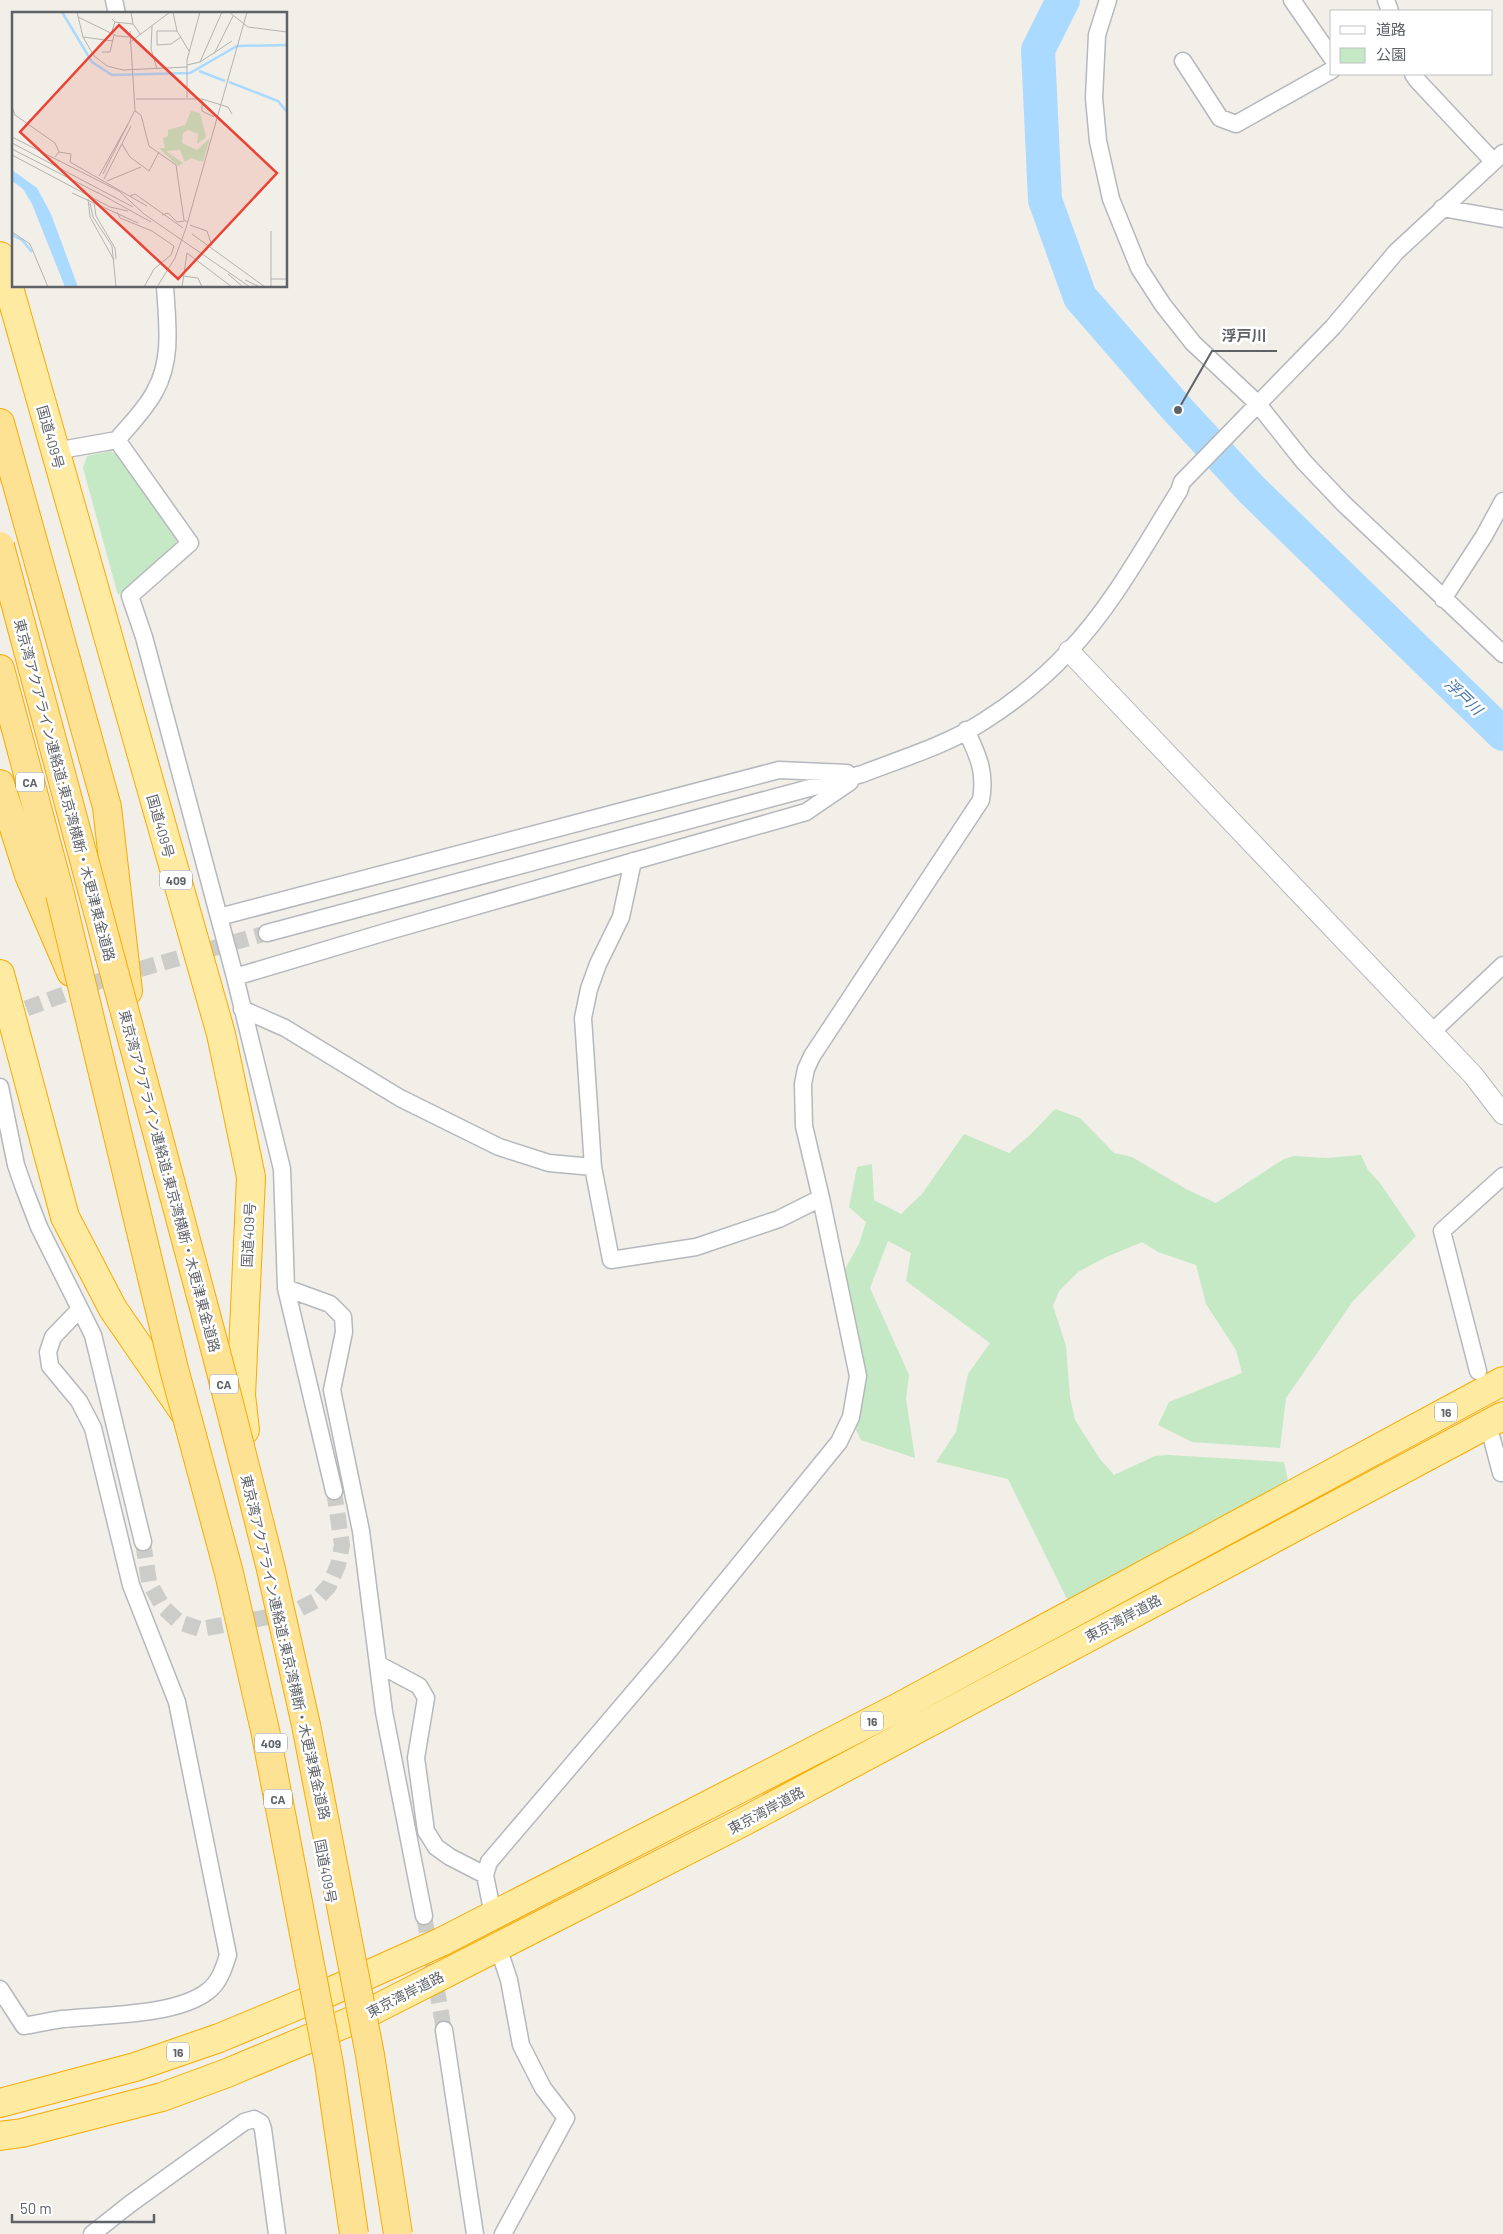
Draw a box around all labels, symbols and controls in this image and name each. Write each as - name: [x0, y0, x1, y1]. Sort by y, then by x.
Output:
- legend: [1330, 10, 1493, 75]
- inset map: [12, 12, 288, 288]
- text: 道路: [1376, 20, 1406, 38]
- text: 公園: [1376, 45, 1406, 63]
- callout: 浮戸川: [1212, 321, 1277, 351]
- text: 浮戸川: [1221, 326, 1267, 344]
- street label: 国道409号: [34, 403, 68, 471]
- street label: 東京湾アクアライン連絡道;東京湾横断・木更津東金道路: [11, 617, 119, 963]
- water label: 浮戸川: [1442, 674, 1488, 719]
- road number: CA: [16, 772, 44, 792]
- street label: 国道409号: [144, 792, 178, 860]
- road number: 409: [160, 870, 192, 890]
- street label: 東京湾アクアライン連絡道;東京湾横断・木更津東金道路: [116, 1008, 224, 1354]
- street label: 国道409号: [238, 1202, 258, 1268]
- road number: CA: [210, 1375, 238, 1394]
- road number: 16: [1435, 1402, 1457, 1421]
- street label: 東京湾アクアライン連絡道;東京湾横断・木更津東金道路: [238, 1473, 334, 1821]
- street label: 東京湾岸道路: [1082, 1591, 1164, 1645]
- road number: 16: [861, 1712, 883, 1730]
- road number: 409: [255, 1734, 287, 1752]
- street label: 東京湾岸道路: [725, 1783, 807, 1837]
- road number: CA: [264, 1790, 292, 1808]
- street label: 国道409号: [311, 1838, 341, 1904]
- street label: 東京湾岸道路: [364, 1967, 446, 2021]
- road number: 16: [167, 2042, 189, 2062]
- scale bar: [12, 2192, 155, 2224]
- text: 50 m: [20, 2199, 52, 2217]

